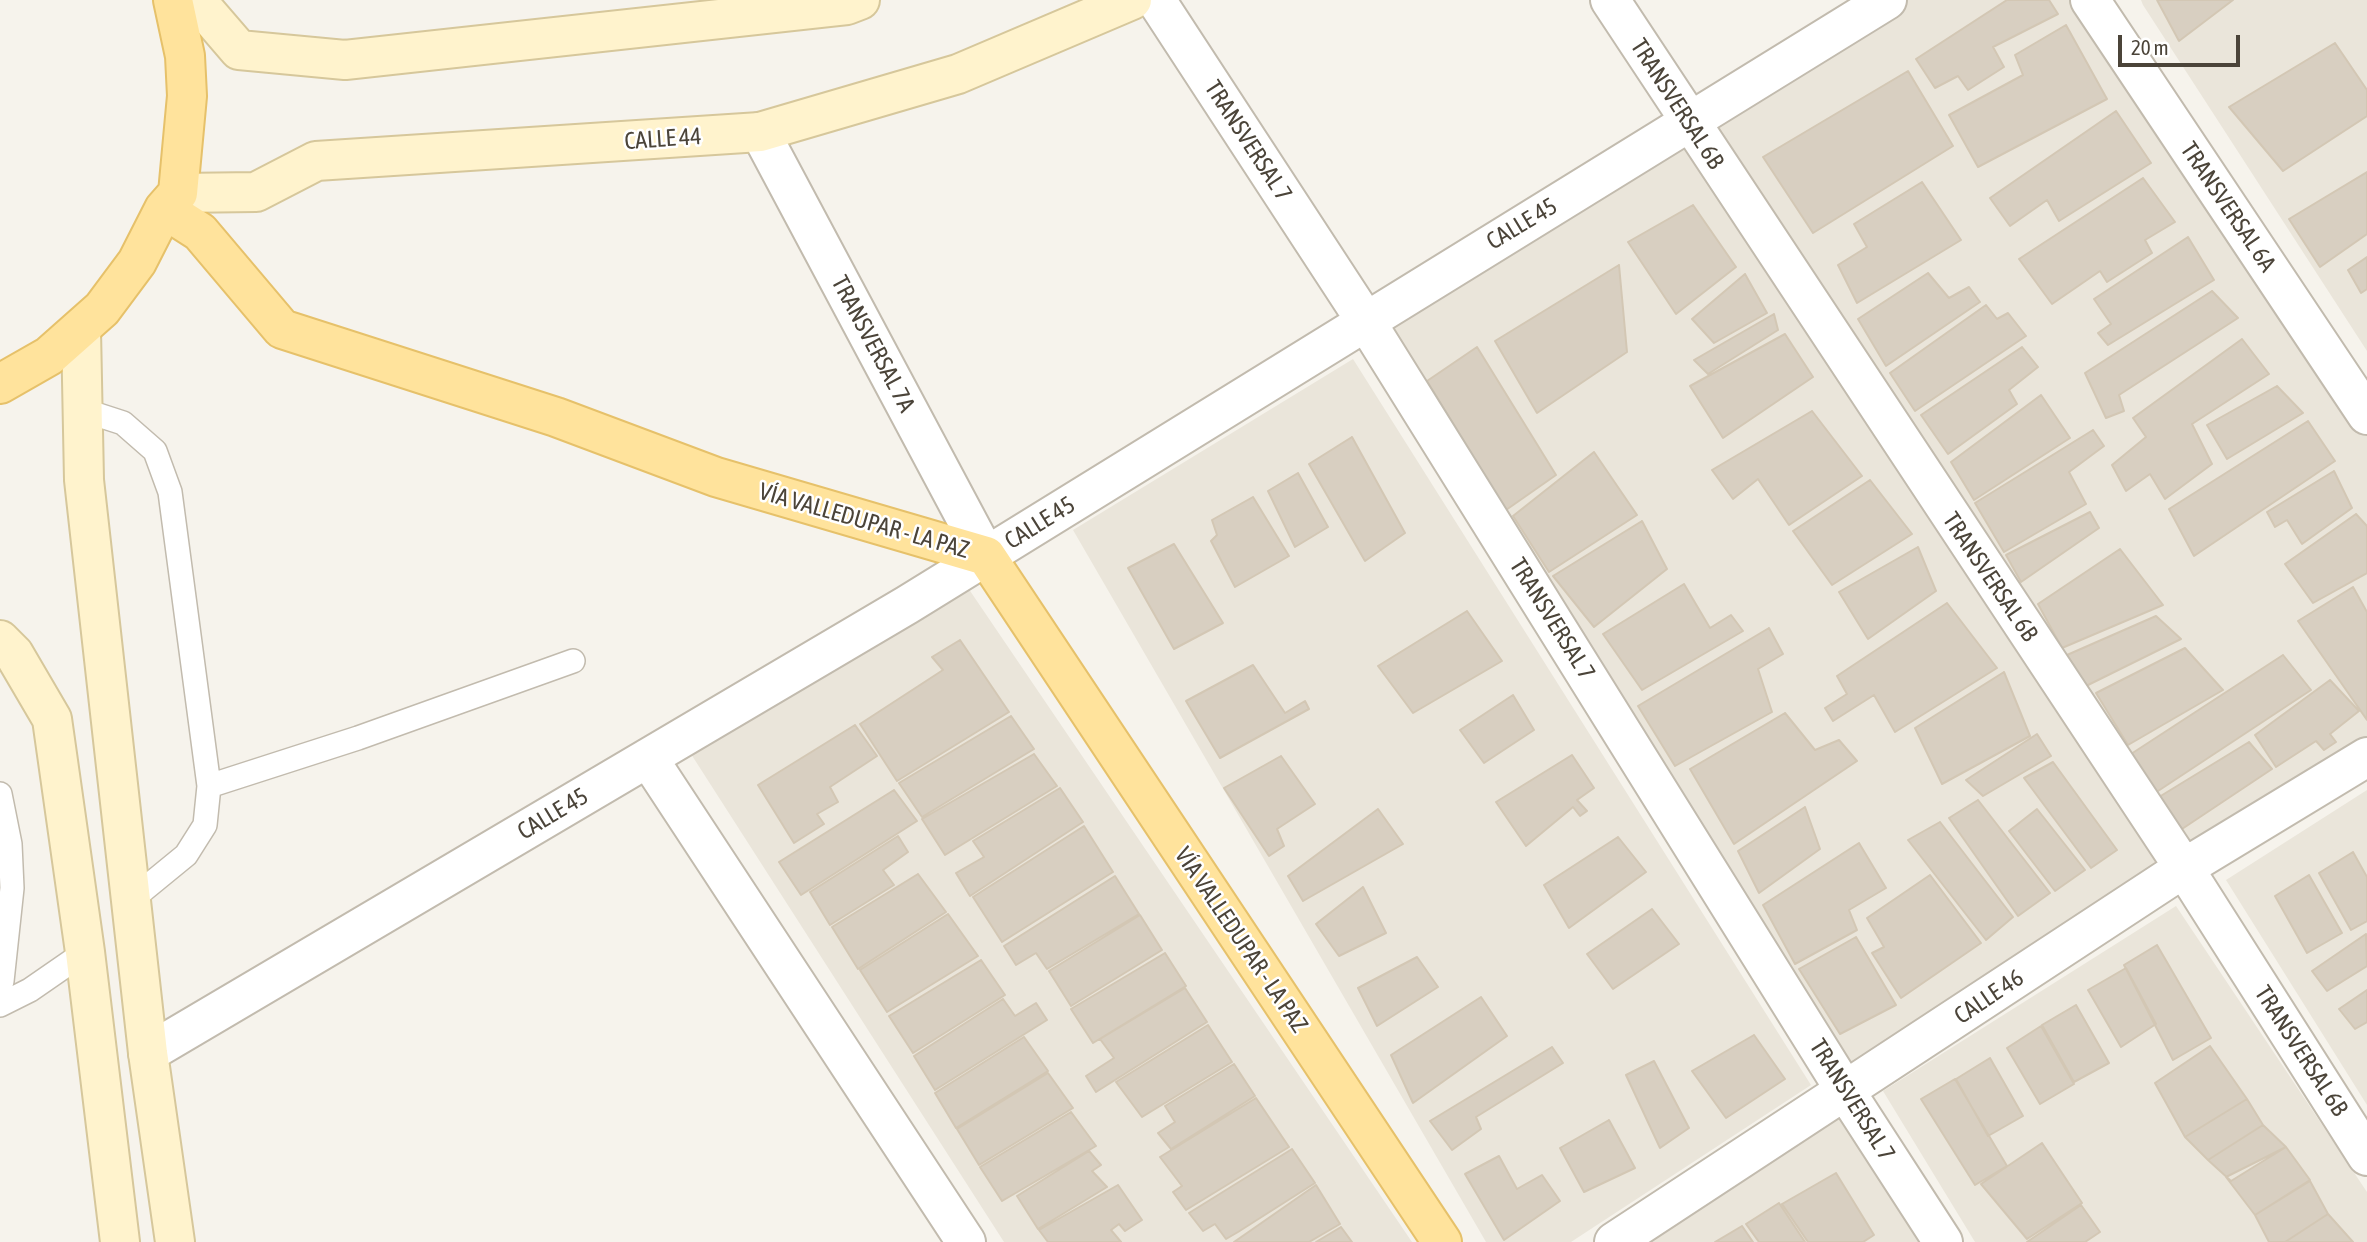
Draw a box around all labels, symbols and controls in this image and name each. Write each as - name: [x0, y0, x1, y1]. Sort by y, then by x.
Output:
- scale bar: [2122, 21, 2244, 65]
- street label: TRANSVERSAL 6B: [1624, 33, 1730, 175]
- text: 20 m: [2131, 35, 2169, 59]
- street label: TRANSVERSAL 7: [1198, 75, 1298, 207]
- street label: CALLE 44: [623, 122, 703, 156]
- street label: TRANSVERSAL 6A: [2174, 137, 2282, 277]
- street label: CALLE 45: [1481, 192, 1563, 256]
- street label: TRANSVERSAL 7A: [825, 271, 921, 417]
- street label: VÍA VALLEDUPAR - LA PAZ: [756, 477, 972, 565]
- street label: CALLE 45: [1000, 490, 1080, 556]
- street label: TRANSVERSAL 6B: [1936, 507, 2044, 647]
- street label: TRANSVERSAL 7: [1503, 553, 1601, 685]
- street label: CALLE 45: [512, 782, 594, 846]
- street label: VÍA VALLEDUPAR - LA PAZ: [1168, 842, 1314, 1038]
- street label: CALLE 46: [1949, 963, 2029, 1031]
- street label: TRANSVERSAL 6B: [2248, 980, 2354, 1122]
- street label: TRANSVERSAL 7: [1803, 1034, 1901, 1166]

